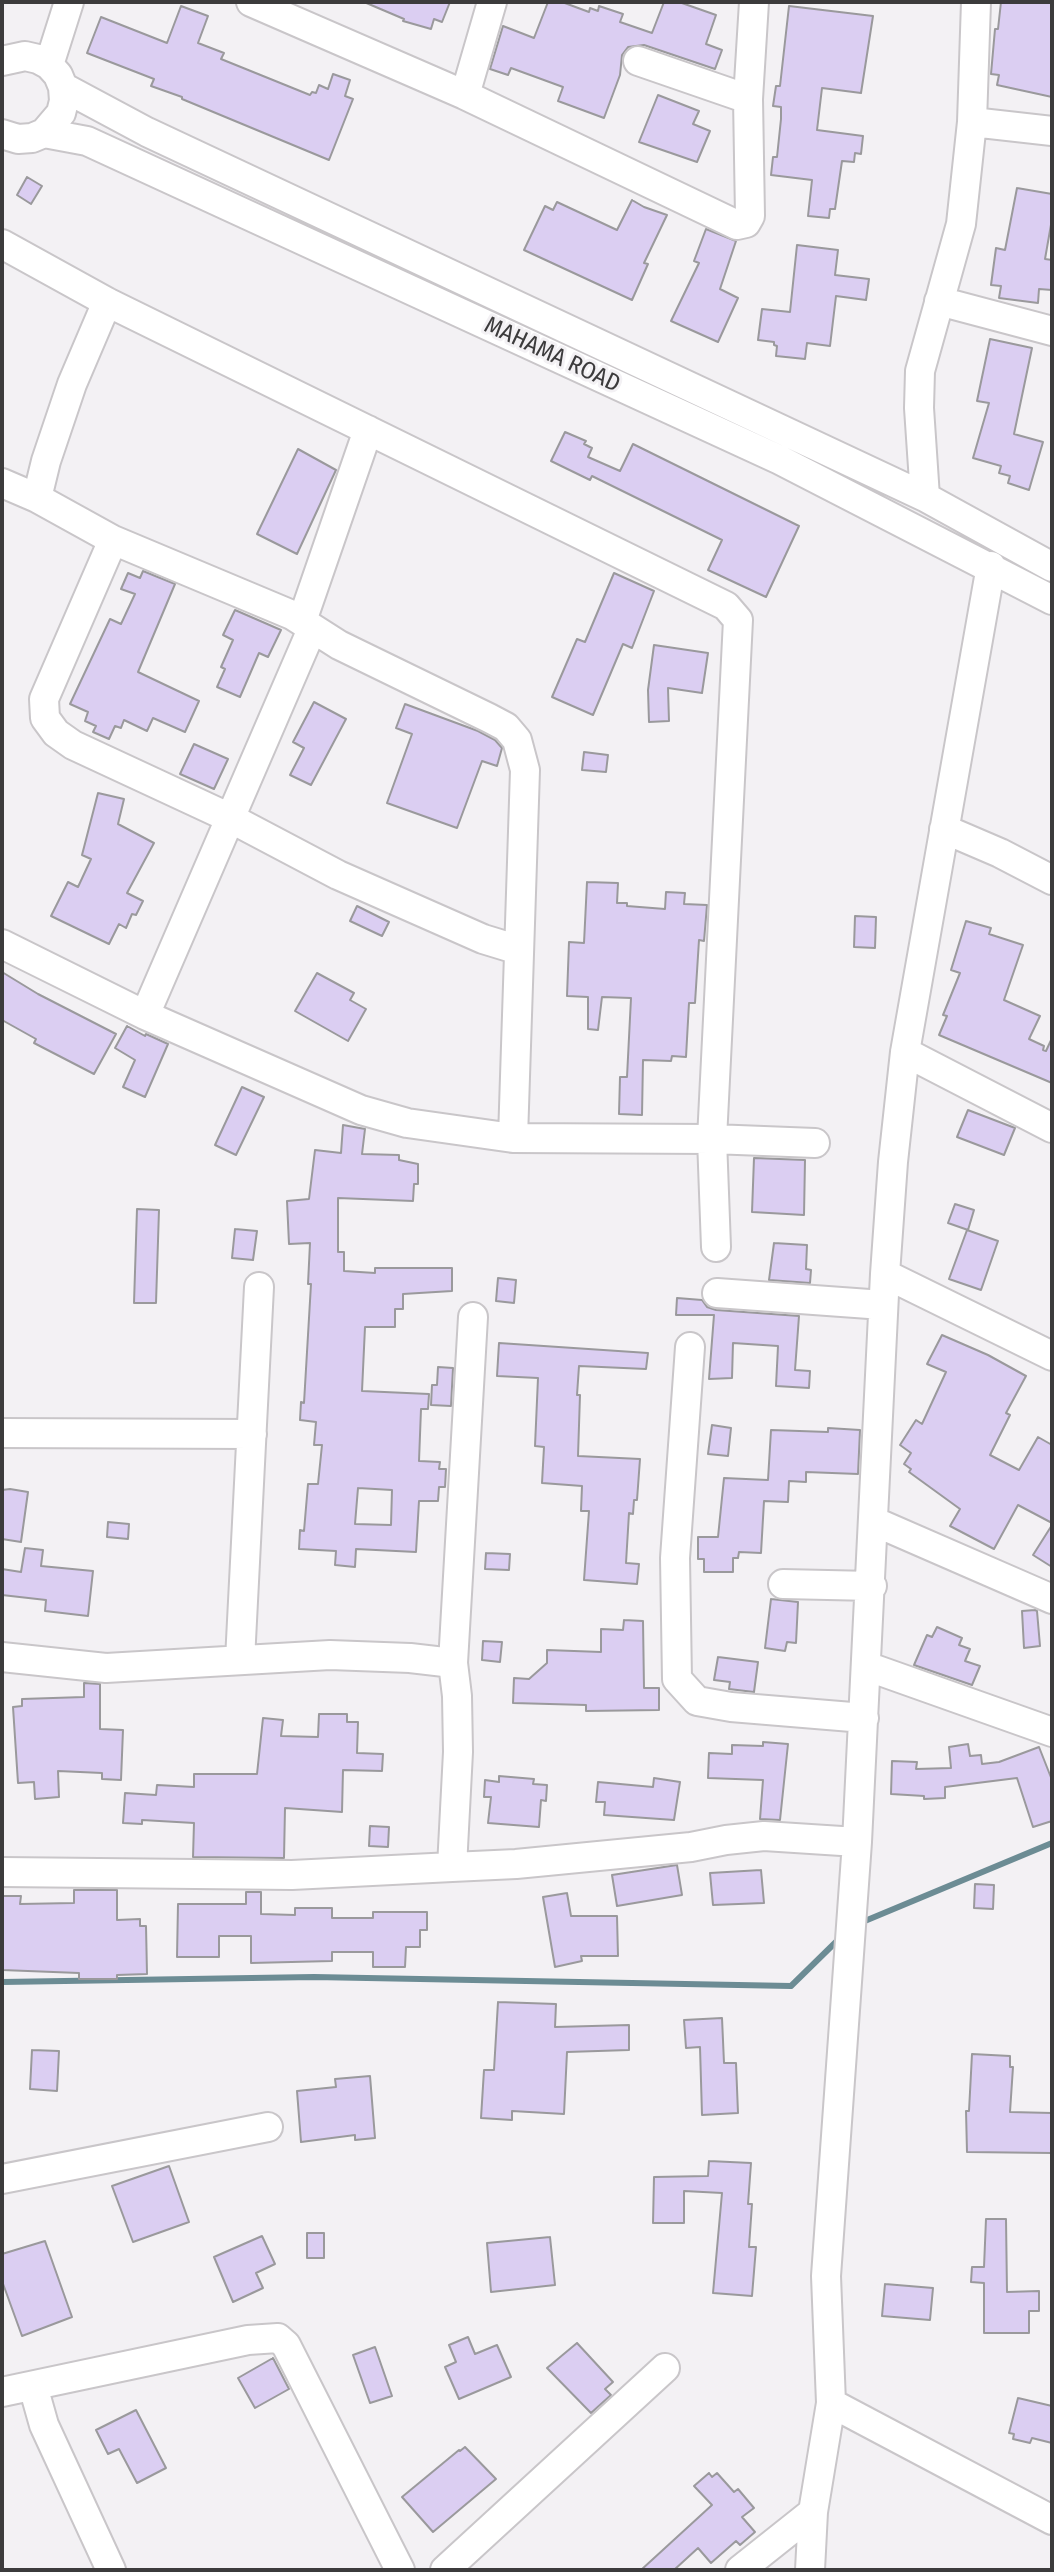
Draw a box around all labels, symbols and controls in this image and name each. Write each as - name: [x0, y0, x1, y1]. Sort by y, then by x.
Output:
- street label: MAHAMA ROAD: [480, 311, 624, 399]

